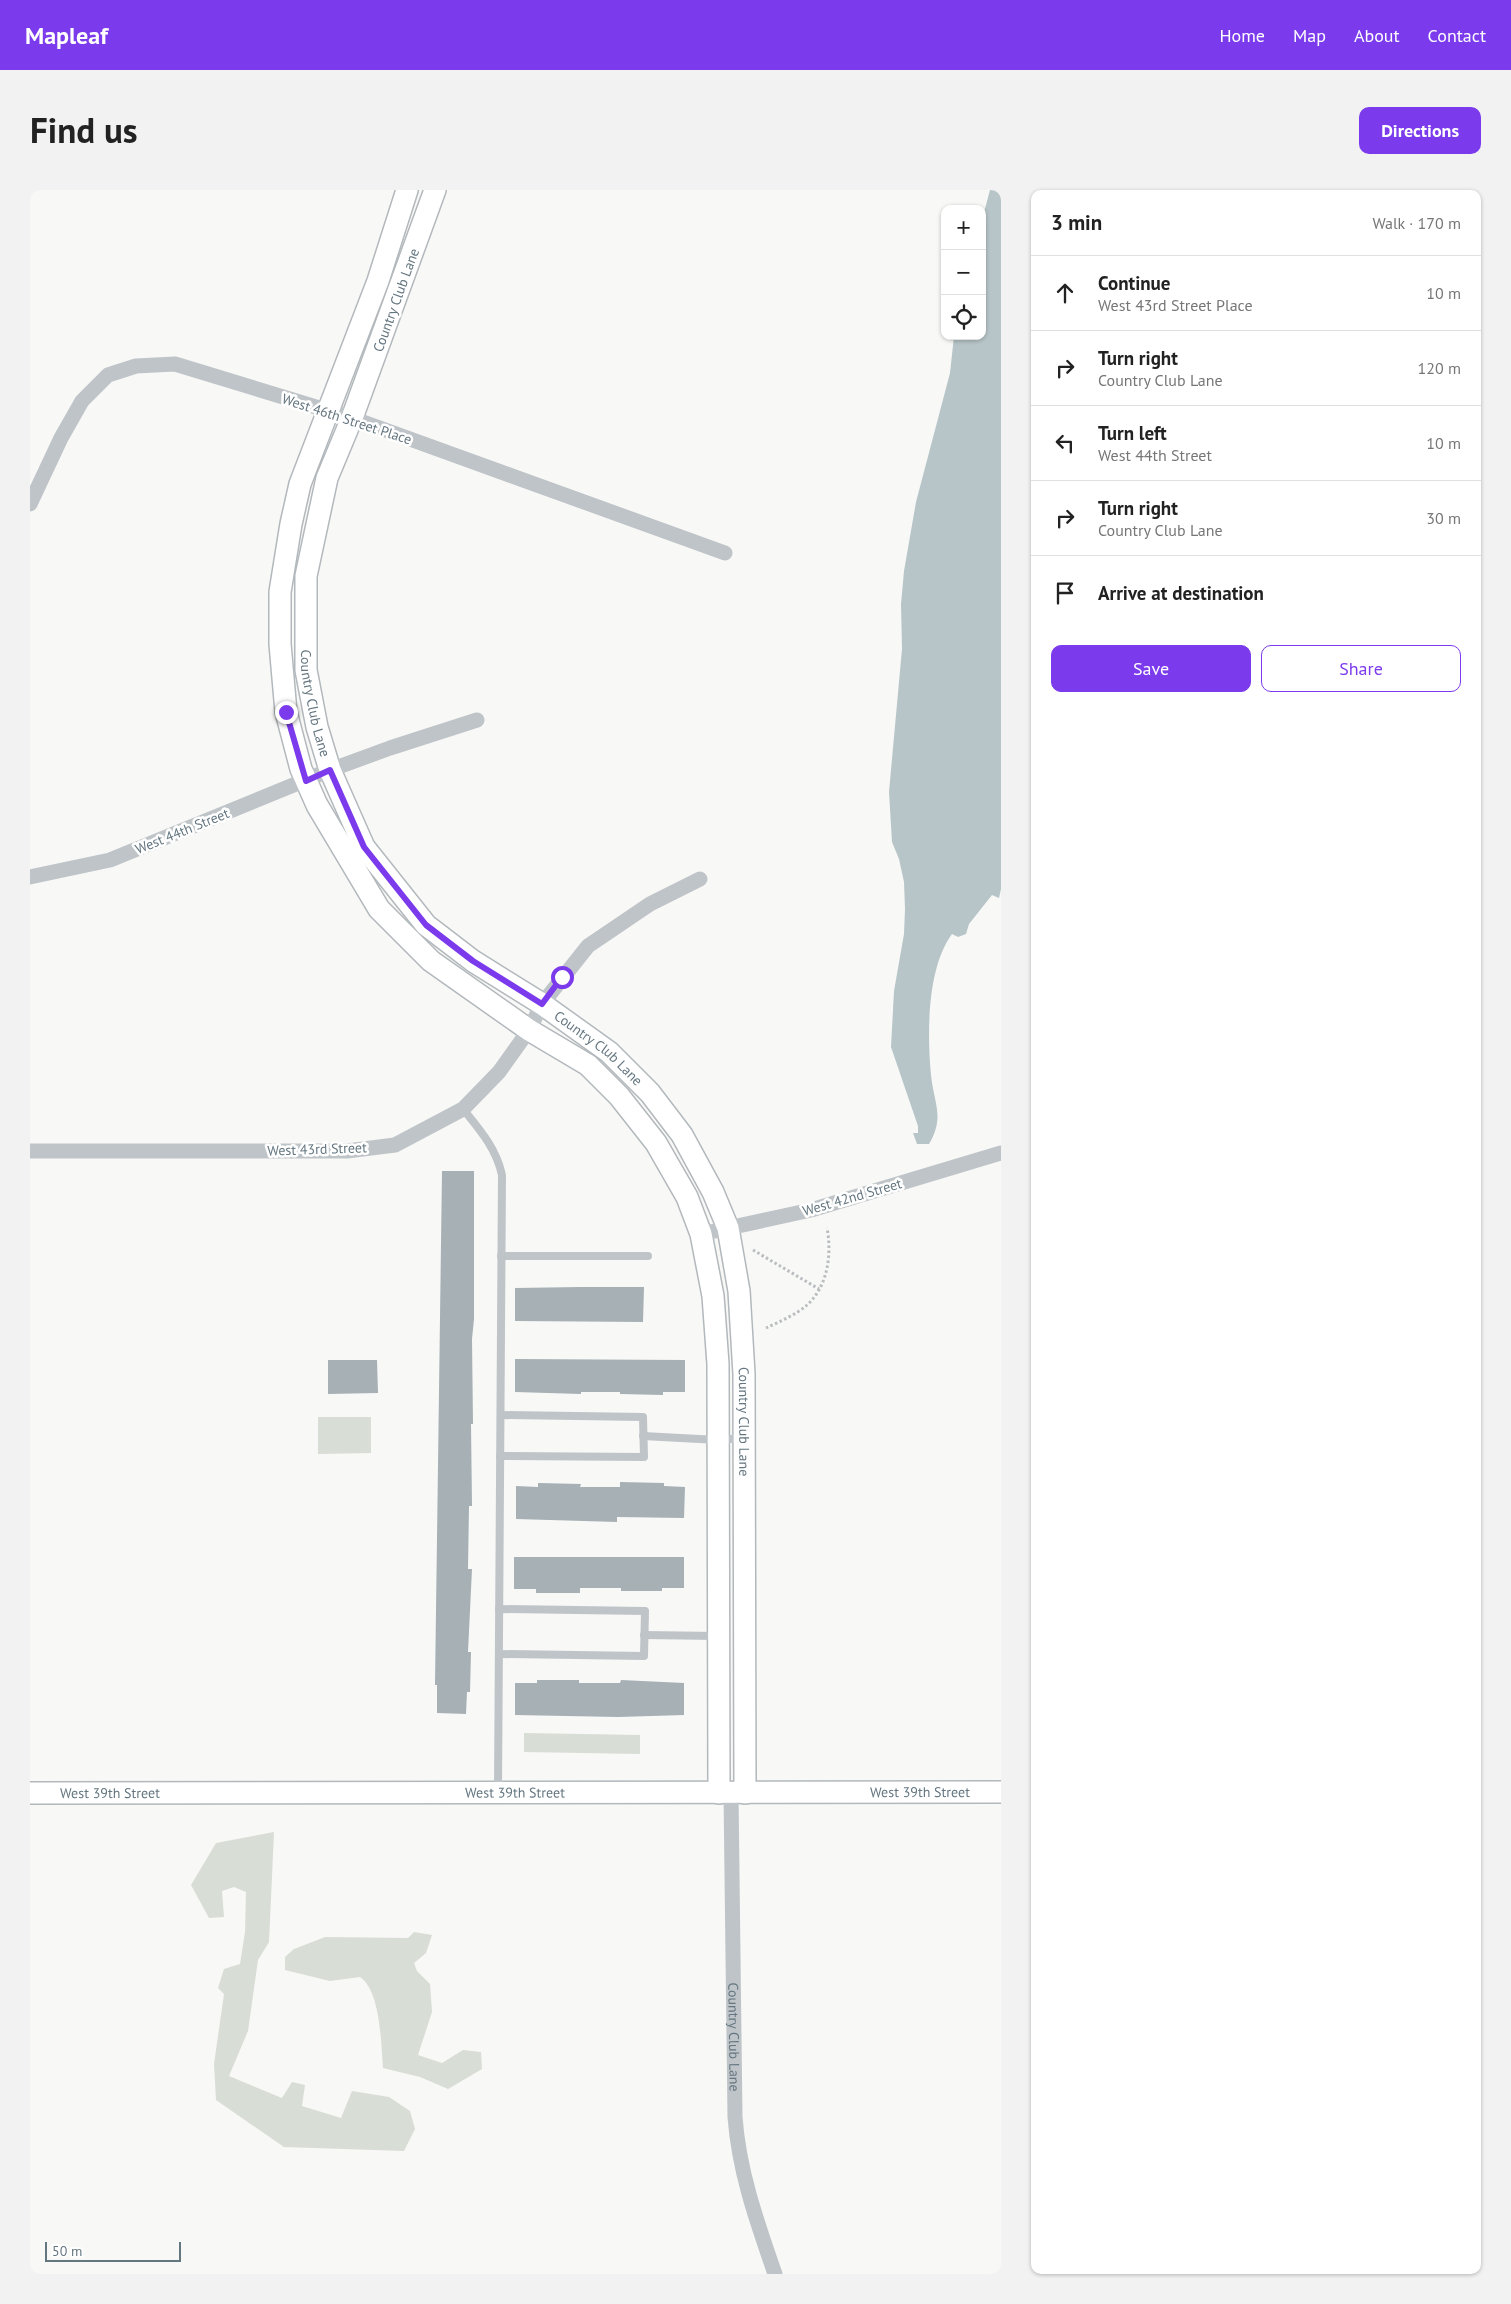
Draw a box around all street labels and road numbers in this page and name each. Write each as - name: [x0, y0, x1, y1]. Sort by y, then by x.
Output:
- street label: Country Club Lane: [369, 246, 423, 354]
- street label: West 46th Street Place: [280, 390, 414, 448]
- street label: Country Club Lane: [297, 650, 334, 759]
- street label: West 44th Street: [132, 804, 232, 858]
- street label: Country Club Lane: [551, 1007, 647, 1090]
- street label: West 43rd Street: [267, 1138, 367, 1160]
- street label: West 42nd Street: [800, 1174, 904, 1220]
- street label: Country Club Lane: [735, 1367, 753, 1476]
- street label: West 39th Street: [465, 1783, 565, 1802]
- street label: West 39th Street: [870, 1783, 970, 1801]
- street label: West 39th Street: [60, 1784, 160, 1802]
- street label: Country Club Lane: [724, 1982, 744, 2092]

